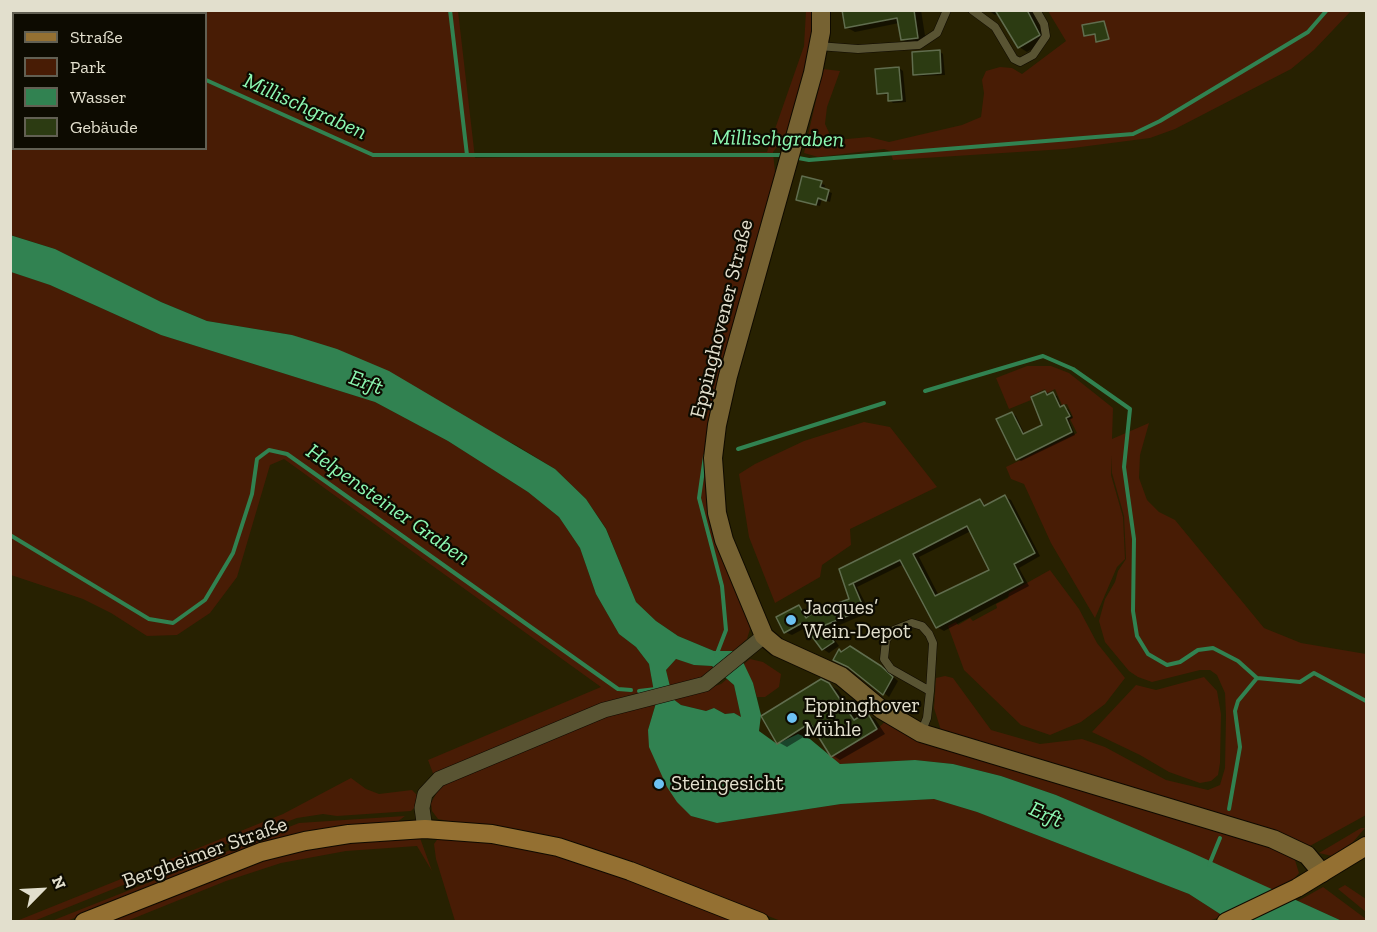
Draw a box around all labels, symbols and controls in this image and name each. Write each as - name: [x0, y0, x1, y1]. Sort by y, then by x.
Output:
- legend: [12, 12, 207, 150]
- text: Straße: [70, 26, 123, 48]
- text: Park: [70, 56, 106, 78]
- water label: Millischgraben: [239, 68, 371, 146]
- text: Wasser: [70, 86, 127, 108]
- text: Gebäude: [70, 116, 138, 138]
- water label: Millischgraben: [712, 125, 844, 153]
- street label: Eppinghovener Straße: [685, 217, 759, 421]
- water label: Erft: [345, 365, 387, 401]
- water label: Helpensteiner Graben: [301, 439, 475, 571]
- place label: Jacques’ Wein-Depot: [803, 595, 911, 645]
- marker: Jacques’ Wein-Depot: [784, 613, 798, 627]
- place label: Eppinghover Mühle: [804, 693, 920, 743]
- marker: Eppinghover Mühle: [785, 711, 799, 725]
- place label: Steingesicht: [671, 771, 783, 797]
- marker: Steingesicht: [652, 777, 666, 791]
- water label: Erft: [1025, 796, 1067, 834]
- street label: Bergheimer Straße: [119, 811, 291, 895]
- north arrow: [12, 860, 72, 920]
- text: N: [48, 873, 70, 892]

